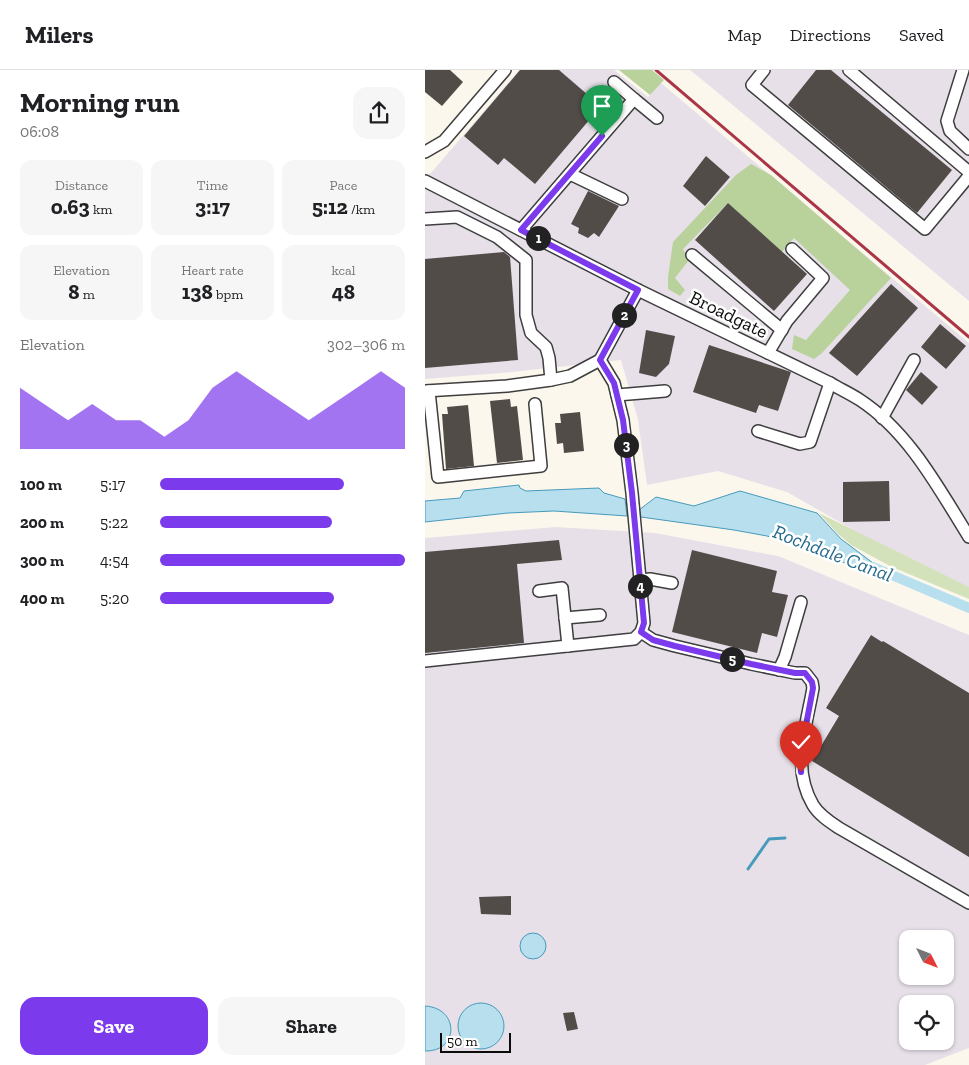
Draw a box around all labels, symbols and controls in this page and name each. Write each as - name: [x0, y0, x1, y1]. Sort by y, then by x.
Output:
- text: Milers: [25, 20, 94, 49]
- text: Map: [727, 24, 762, 46]
- text: Directions: [790, 24, 871, 46]
- text: Saved: [899, 24, 944, 46]
- pin: [581, 85, 623, 136]
- text: Morning run: [20, 86, 180, 119]
- button: share: [353, 87, 405, 139]
- icon: arrive: [588, 92, 616, 120]
- text: 06:08: [20, 122, 59, 141]
- text: Distance: [55, 177, 108, 194]
- text: Time: [197, 177, 228, 194]
- text: Pace: [330, 177, 357, 194]
- text: 0.63: [51, 194, 90, 219]
- text: 3:17: [195, 194, 230, 219]
- text: 5:12: [312, 194, 348, 219]
- text: km: [90, 201, 112, 218]
- text: /km: [348, 201, 375, 218]
- pin: 1: [525, 226, 551, 250]
- text: 1: [536, 230, 541, 247]
- text: Elevation: [53, 262, 110, 279]
- text: Heart rate: [181, 262, 244, 279]
- text: kcal: [332, 262, 356, 279]
- text: 8: [68, 279, 80, 304]
- text: 138: [182, 279, 213, 304]
- text: 48: [332, 279, 355, 304]
- text: m: [80, 286, 95, 303]
- text: bpm: [213, 286, 243, 303]
- street label: Broadgate: [686, 286, 772, 343]
- pin: 2: [611, 302, 637, 328]
- text: 2: [621, 307, 628, 324]
- text: Elevation: [20, 335, 85, 354]
- text: 302–306 m: [327, 335, 405, 354]
- pin: 3: [613, 432, 639, 458]
- text: 3: [623, 437, 630, 454]
- text: 100 m: [20, 475, 62, 494]
- text: 5:17: [100, 475, 125, 494]
- text: 200 m: [20, 513, 64, 532]
- text: 5:22: [100, 513, 128, 532]
- water label: Rochdale Canal: [770, 519, 896, 587]
- text: 300 m: [20, 551, 64, 570]
- text: 4:54: [100, 551, 129, 570]
- pin: 4: [627, 574, 653, 598]
- text: 4: [637, 578, 644, 595]
- text: 400 m: [20, 589, 65, 608]
- text: 5:20: [100, 589, 129, 608]
- pin: 5: [719, 646, 745, 672]
- text: 5: [729, 651, 736, 668]
- pin: [780, 721, 822, 772]
- icon: check: [787, 728, 815, 756]
- north arrow: [899, 930, 954, 985]
- map controls: [899, 930, 954, 1050]
- button: locate: [899, 995, 954, 1050]
- button: Save: [20, 997, 208, 1055]
- button: Share: [218, 997, 405, 1055]
- scale bar: [440, 1030, 511, 1053]
- text: 50 m: [447, 1033, 478, 1050]

